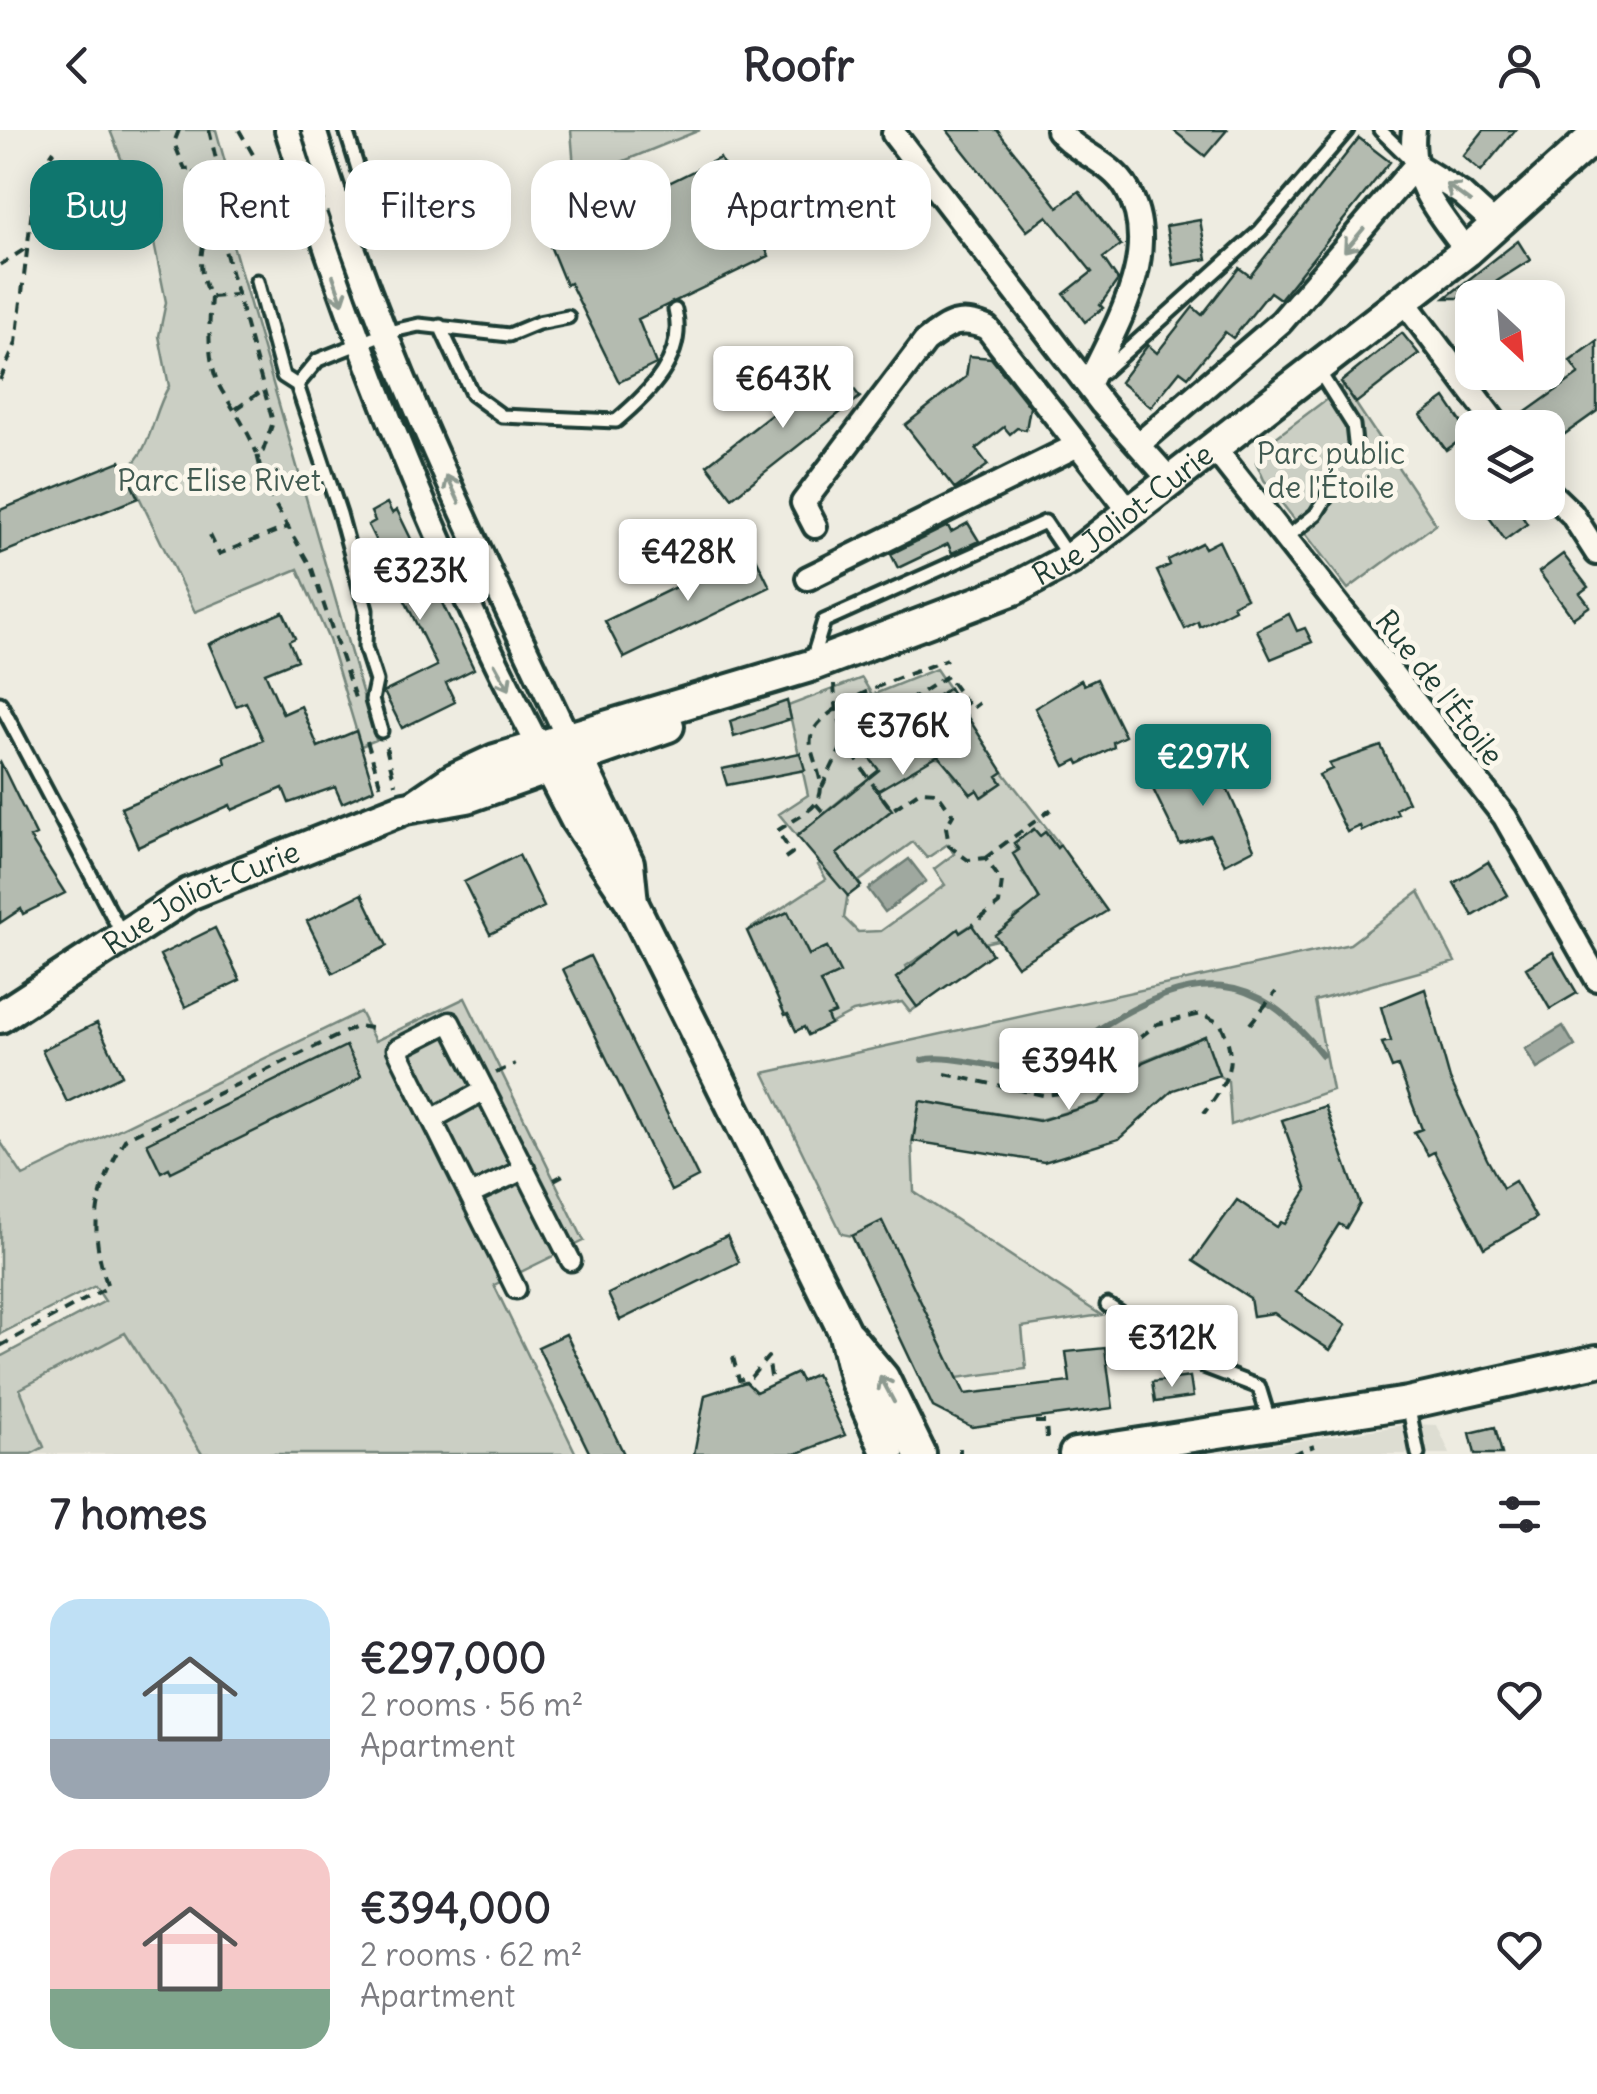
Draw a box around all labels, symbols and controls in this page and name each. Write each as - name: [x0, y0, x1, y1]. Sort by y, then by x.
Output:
- text: Roofr: [743, 37, 854, 93]
- icon: back: [50, 38, 105, 93]
- icon: person: [1492, 38, 1547, 93]
- chip: Buy: [30, 160, 163, 250]
- chip: Rent: [183, 160, 325, 250]
- chip: Filters: [345, 160, 511, 250]
- chip: New: [531, 160, 671, 250]
- chip: Apartment: [691, 160, 931, 250]
- one-way arrow: [1445, 183, 1472, 204]
- one-way arrow: [1343, 227, 1365, 253]
- one-way arrow: [331, 273, 349, 305]
- north arrow: [1455, 280, 1565, 390]
- map controls: [1455, 280, 1565, 520]
- pin: €643K: [713, 346, 853, 431]
- text: €643K: [735, 358, 831, 399]
- button: layers: [1455, 410, 1565, 520]
- park label: Parc public de l'Étoile: [1257, 434, 1405, 506]
- street label: Rue Joliot-Curie: [1026, 435, 1220, 594]
- park label: Parc Elise Rivet: [117, 461, 321, 499]
- one-way arrow: [442, 475, 461, 505]
- pin: €428K: [618, 519, 758, 604]
- text: €428K: [641, 531, 735, 572]
- pin: €323K: [350, 538, 490, 623]
- text: €323K: [373, 550, 467, 591]
- street label: Rue de l'Étoile: [1367, 602, 1512, 773]
- one-way arrow: [493, 662, 513, 691]
- pin: €376K: [833, 693, 973, 778]
- text: €376K: [857, 705, 949, 746]
- pin: €297K: [1133, 724, 1273, 809]
- text: €297K: [1157, 736, 1249, 777]
- street label: Rue Joliot-Curie: [95, 832, 305, 963]
- pin: €394K: [999, 1028, 1139, 1113]
- text: €394K: [1021, 1040, 1117, 1081]
- pin: €312K: [1102, 1305, 1242, 1390]
- text: €312K: [1128, 1317, 1216, 1358]
- one-way arrow: [877, 1375, 896, 1405]
- icon: filters: [1492, 1487, 1547, 1542]
- text: 7 homes: [50, 1488, 207, 1540]
- text: €297,000: [360, 1632, 546, 1684]
- icon: home: [130, 1639, 250, 1759]
- icon: heart: [1492, 1672, 1547, 1727]
- text: 2 rooms · 56 m²: [360, 1684, 583, 1725]
- text: Apartment: [360, 1725, 515, 1766]
- text: €394,000: [360, 1882, 551, 1934]
- icon: home: [130, 1889, 250, 2009]
- icon: heart: [1492, 1922, 1547, 1977]
- text: 2 rooms · 62 m²: [360, 1934, 583, 1975]
- text: Apartment: [360, 1975, 515, 2016]

